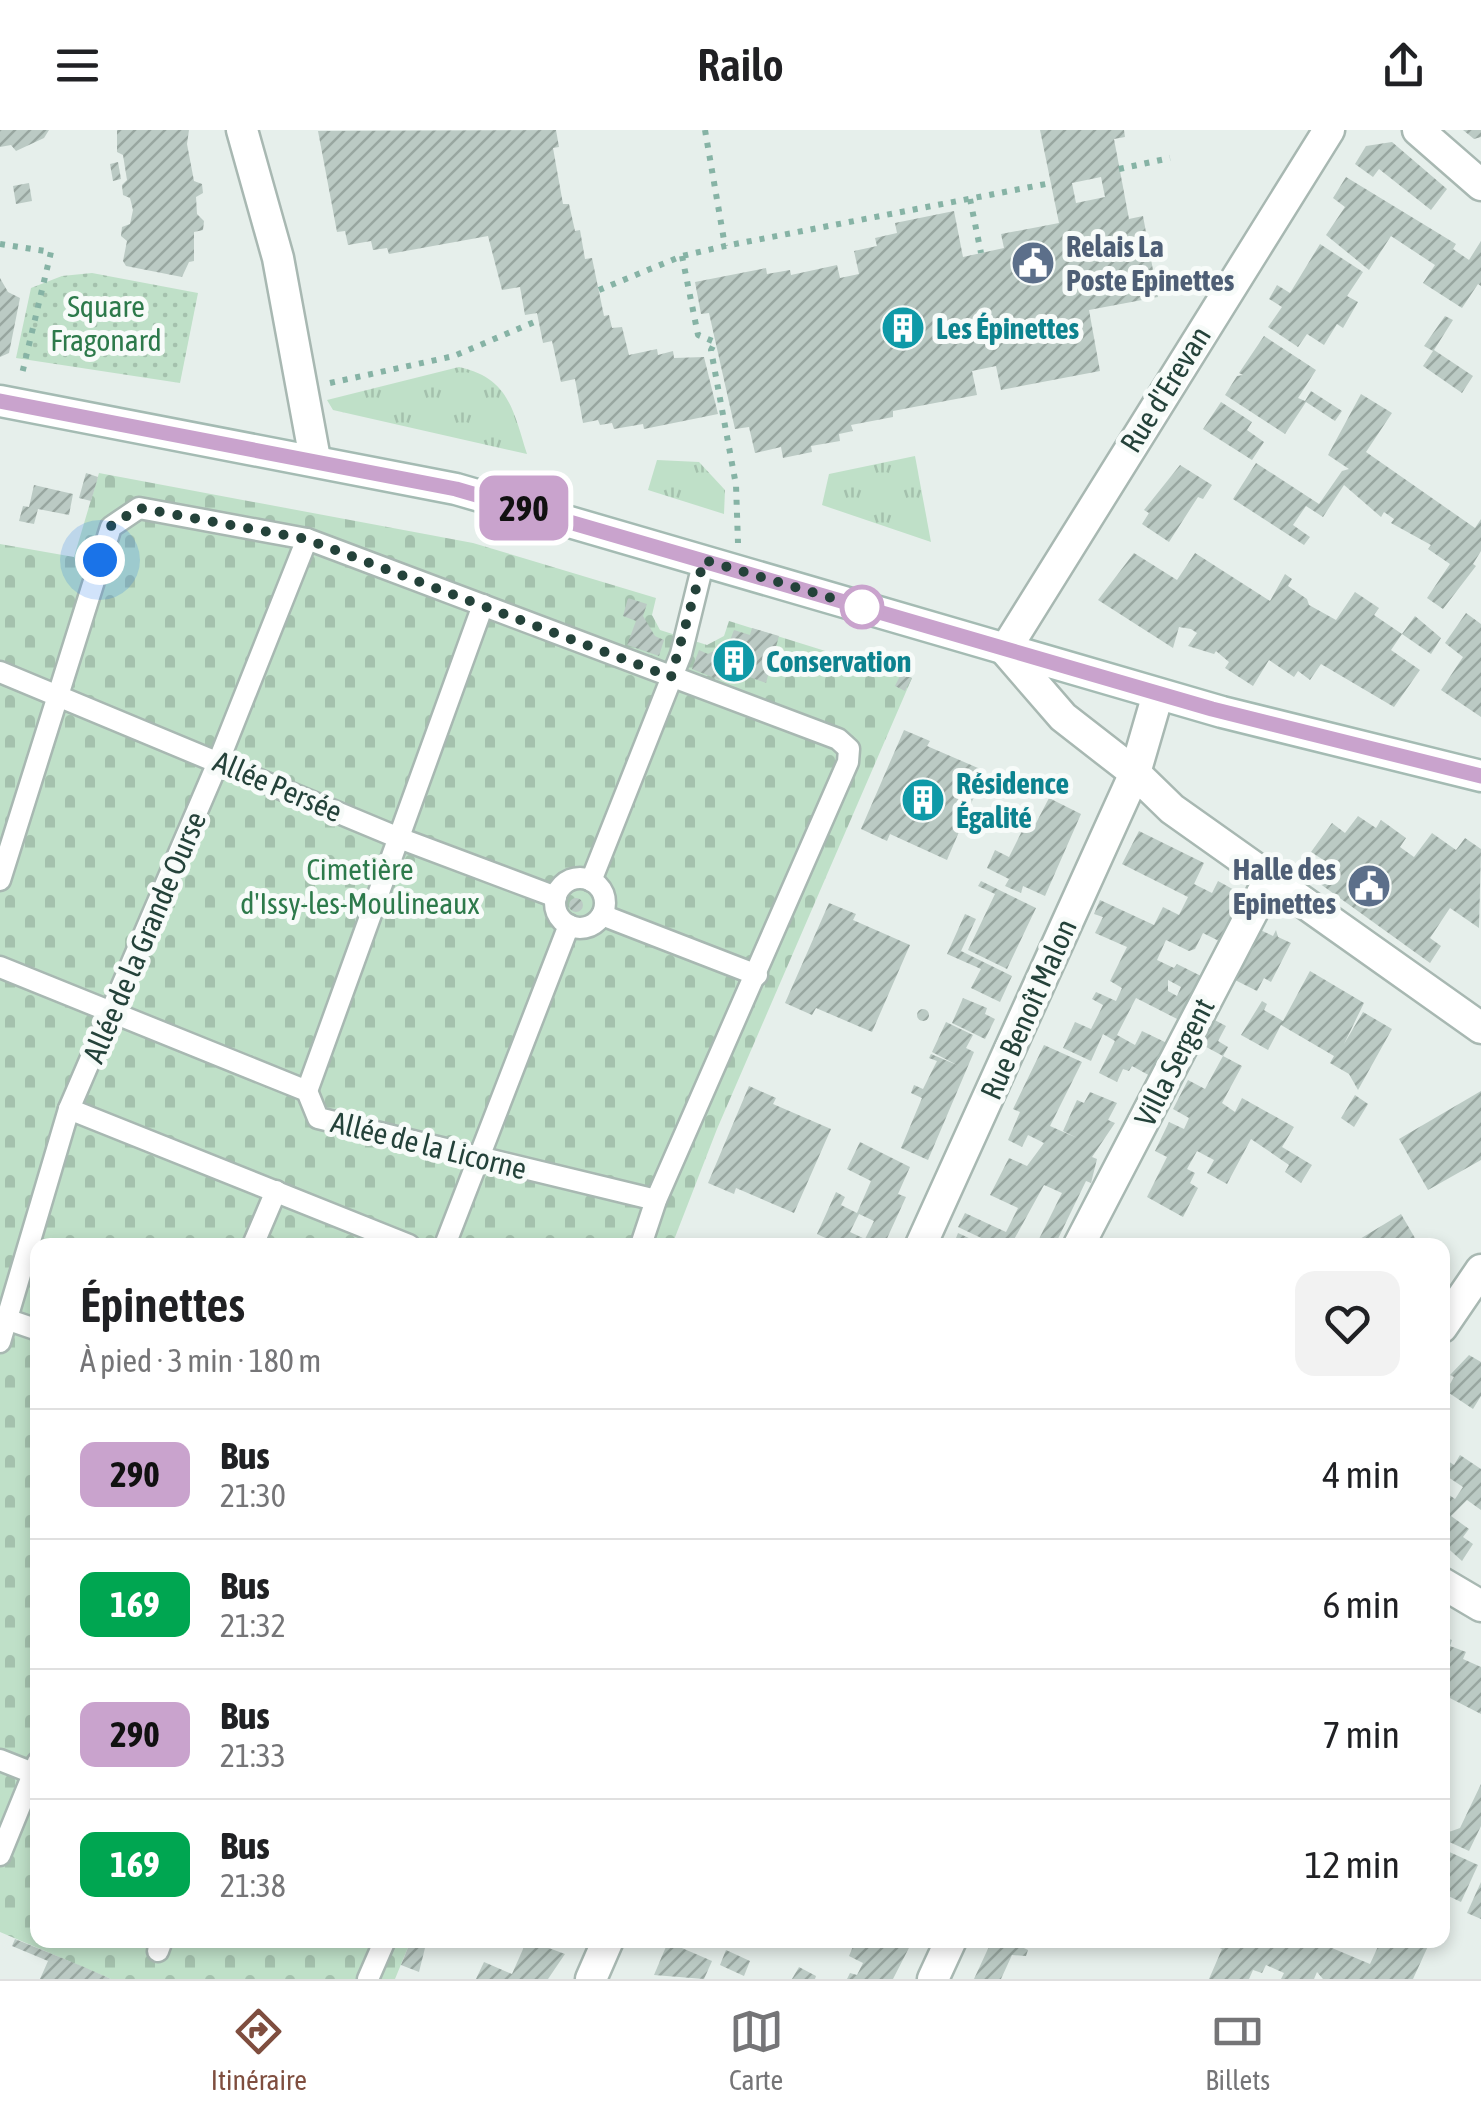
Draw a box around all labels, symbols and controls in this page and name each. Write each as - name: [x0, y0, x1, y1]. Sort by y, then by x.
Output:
- icon: menu: [50, 38, 105, 93]
- icon: share: [1376, 38, 1431, 93]
- text: Railo: [697, 39, 784, 91]
- place label: Relais La Poste Epinettes: [1066, 229, 1235, 297]
- public building icon: Relais La Poste Epinettes: [1010, 240, 1056, 286]
- park label: Square Fragonard: [50, 289, 162, 357]
- building icon: Les Épinettes: [880, 305, 926, 351]
- place label: Les Épinettes: [936, 311, 1080, 345]
- street label: Rue d'Erevan: [1113, 320, 1217, 458]
- line badge: 290: [466, 476, 582, 540]
- text: 290: [499, 488, 549, 528]
- your location: [75, 535, 125, 585]
- unlabelled marker: [841, 586, 883, 628]
- building icon: Conservation: [711, 638, 757, 684]
- place label: Conservation: [766, 644, 911, 678]
- street label: Allée Persée: [209, 744, 347, 828]
- place label: Résidence Égalité: [956, 766, 1069, 834]
- building icon: Résidence Égalité: [900, 777, 946, 823]
- street label: Allée de la Grande Ourse: [76, 806, 212, 1068]
- park label: Cimetière d'Issy-les-Moulineaux: [240, 852, 480, 920]
- place label: Halle des Epinettes: [1233, 852, 1336, 920]
- public building icon: Halle des Epinettes: [1346, 863, 1392, 909]
- street label: Rue Benoît Malon: [973, 914, 1083, 1104]
- street label: Villa Sergent: [1127, 992, 1221, 1132]
- street label: Allée de la Licorne: [328, 1104, 530, 1186]
- button: heart: [1295, 1271, 1400, 1376]
- text: Épinettes: [80, 1277, 245, 1332]
- text: À pied · 3 min · 180 m: [80, 1342, 321, 1379]
- text: Bus: [220, 1434, 270, 1477]
- text: 4 min: [1322, 1453, 1400, 1496]
- text: 290: [110, 1454, 160, 1494]
- text: 21:30: [220, 1477, 286, 1514]
- text: Bus: [220, 1564, 270, 1607]
- text: 6 min: [1322, 1583, 1400, 1626]
- text: 169: [110, 1584, 160, 1624]
- text: 21:32: [220, 1607, 286, 1644]
- text: Bus: [220, 1694, 270, 1737]
- text: 7 min: [1322, 1713, 1400, 1756]
- text: 290: [110, 1714, 160, 1754]
- text: 21:33: [220, 1737, 286, 1774]
- text: Bus: [220, 1824, 270, 1867]
- text: 12 min: [1305, 1843, 1400, 1886]
- text: 169: [110, 1844, 160, 1884]
- text: 21:38: [220, 1867, 286, 1904]
- tab: Itinéraire: [211, 2004, 307, 2096]
- tab: Carte: [729, 2004, 784, 2096]
- tab: Billets: [1205, 2004, 1270, 2096]

